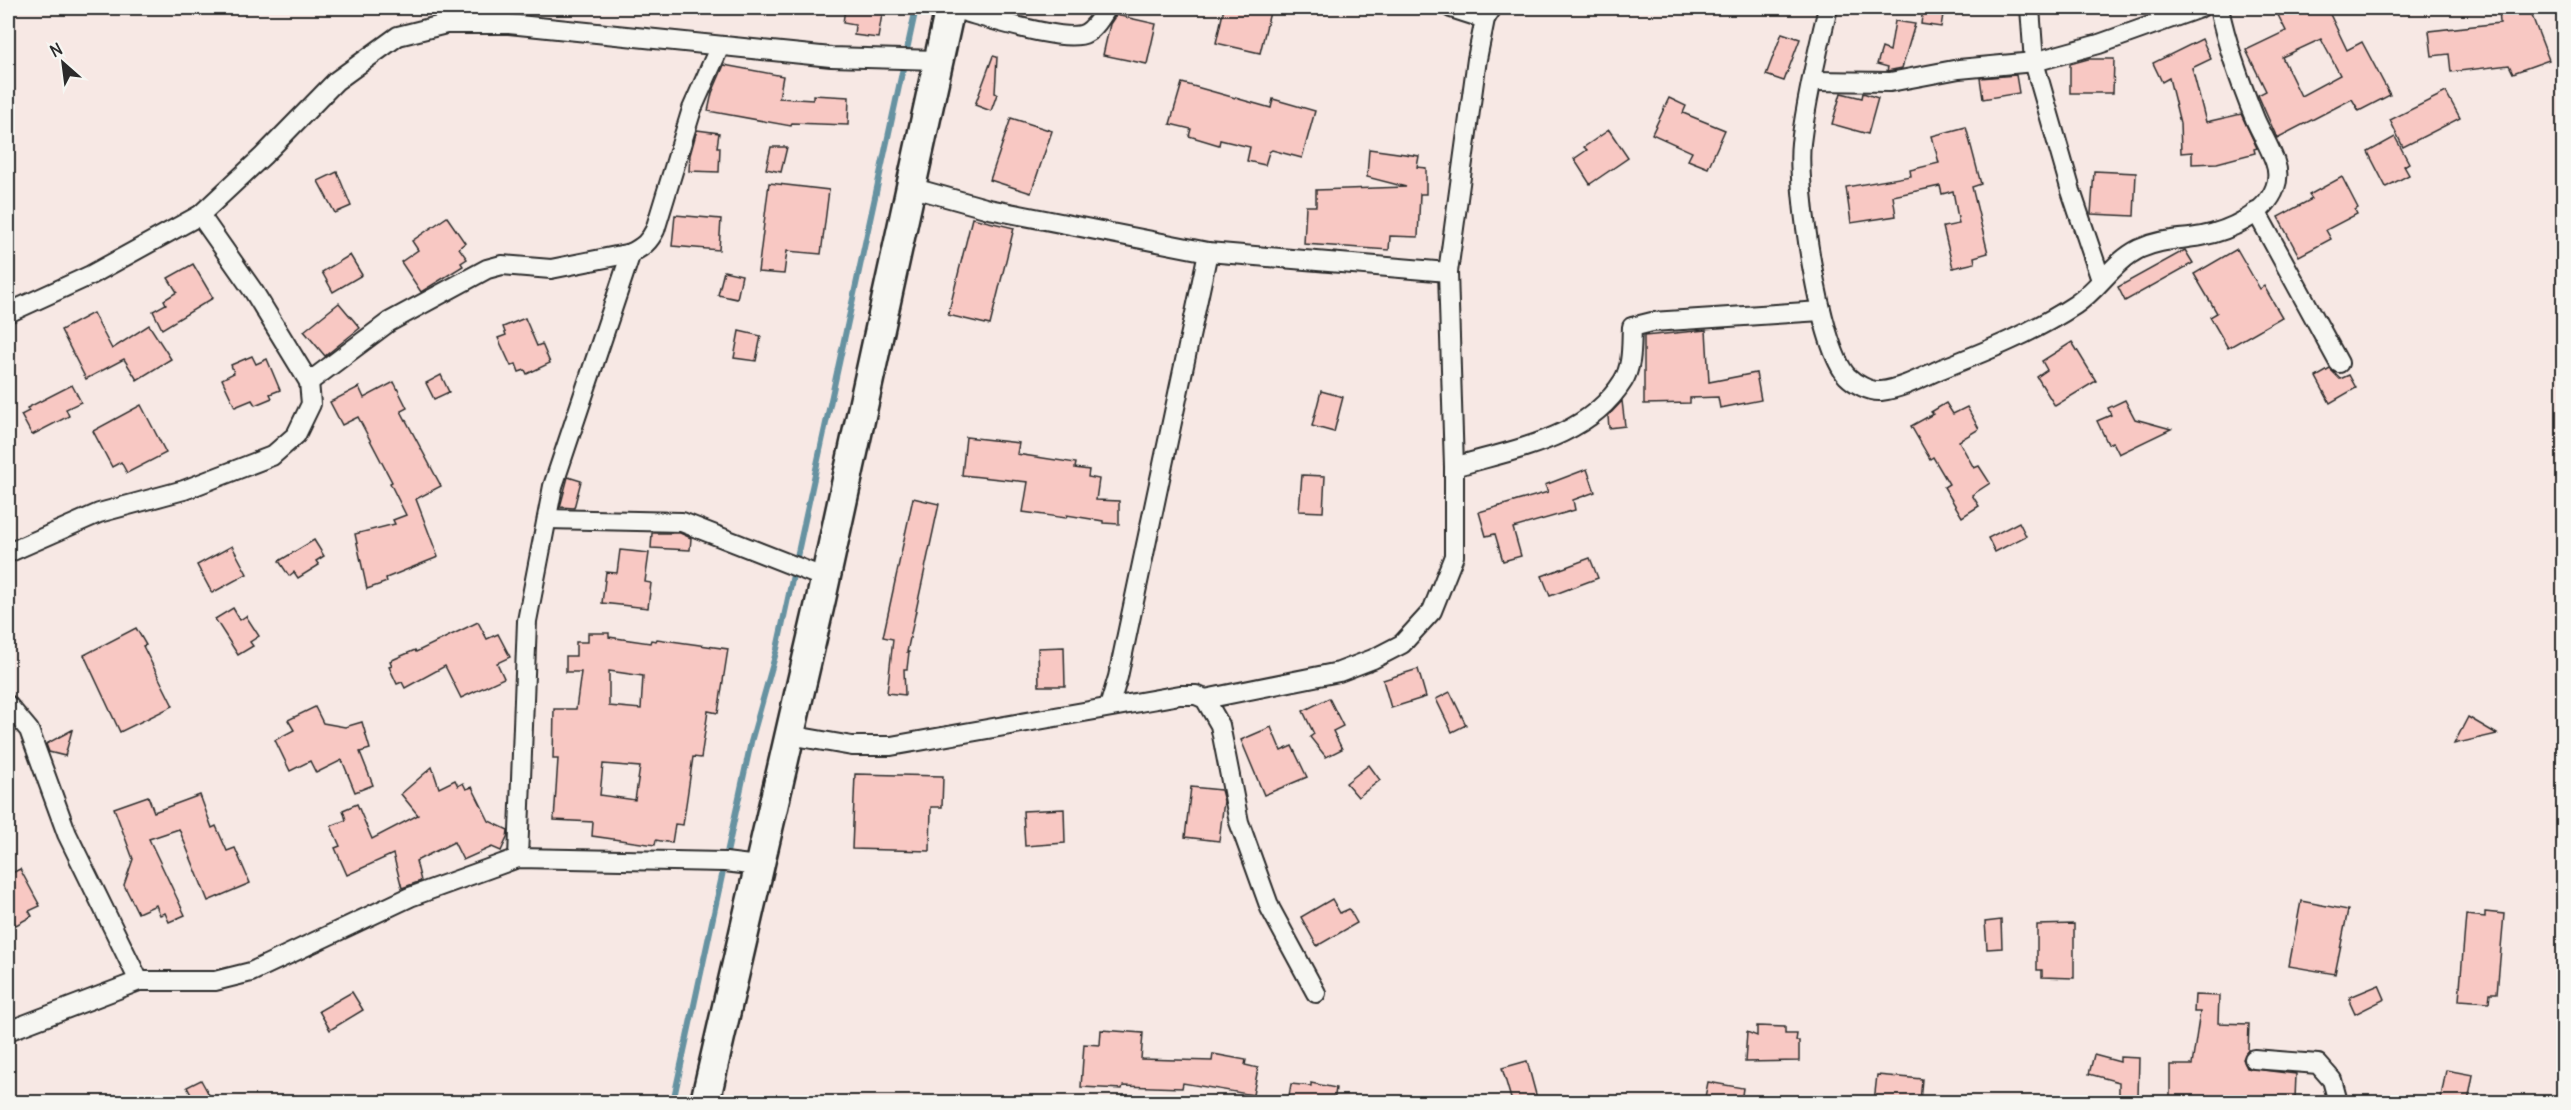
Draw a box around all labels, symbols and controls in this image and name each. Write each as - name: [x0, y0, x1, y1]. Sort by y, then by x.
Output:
- north arrow: [33, 33, 93, 93]
- text: N: [46, 38, 66, 61]

